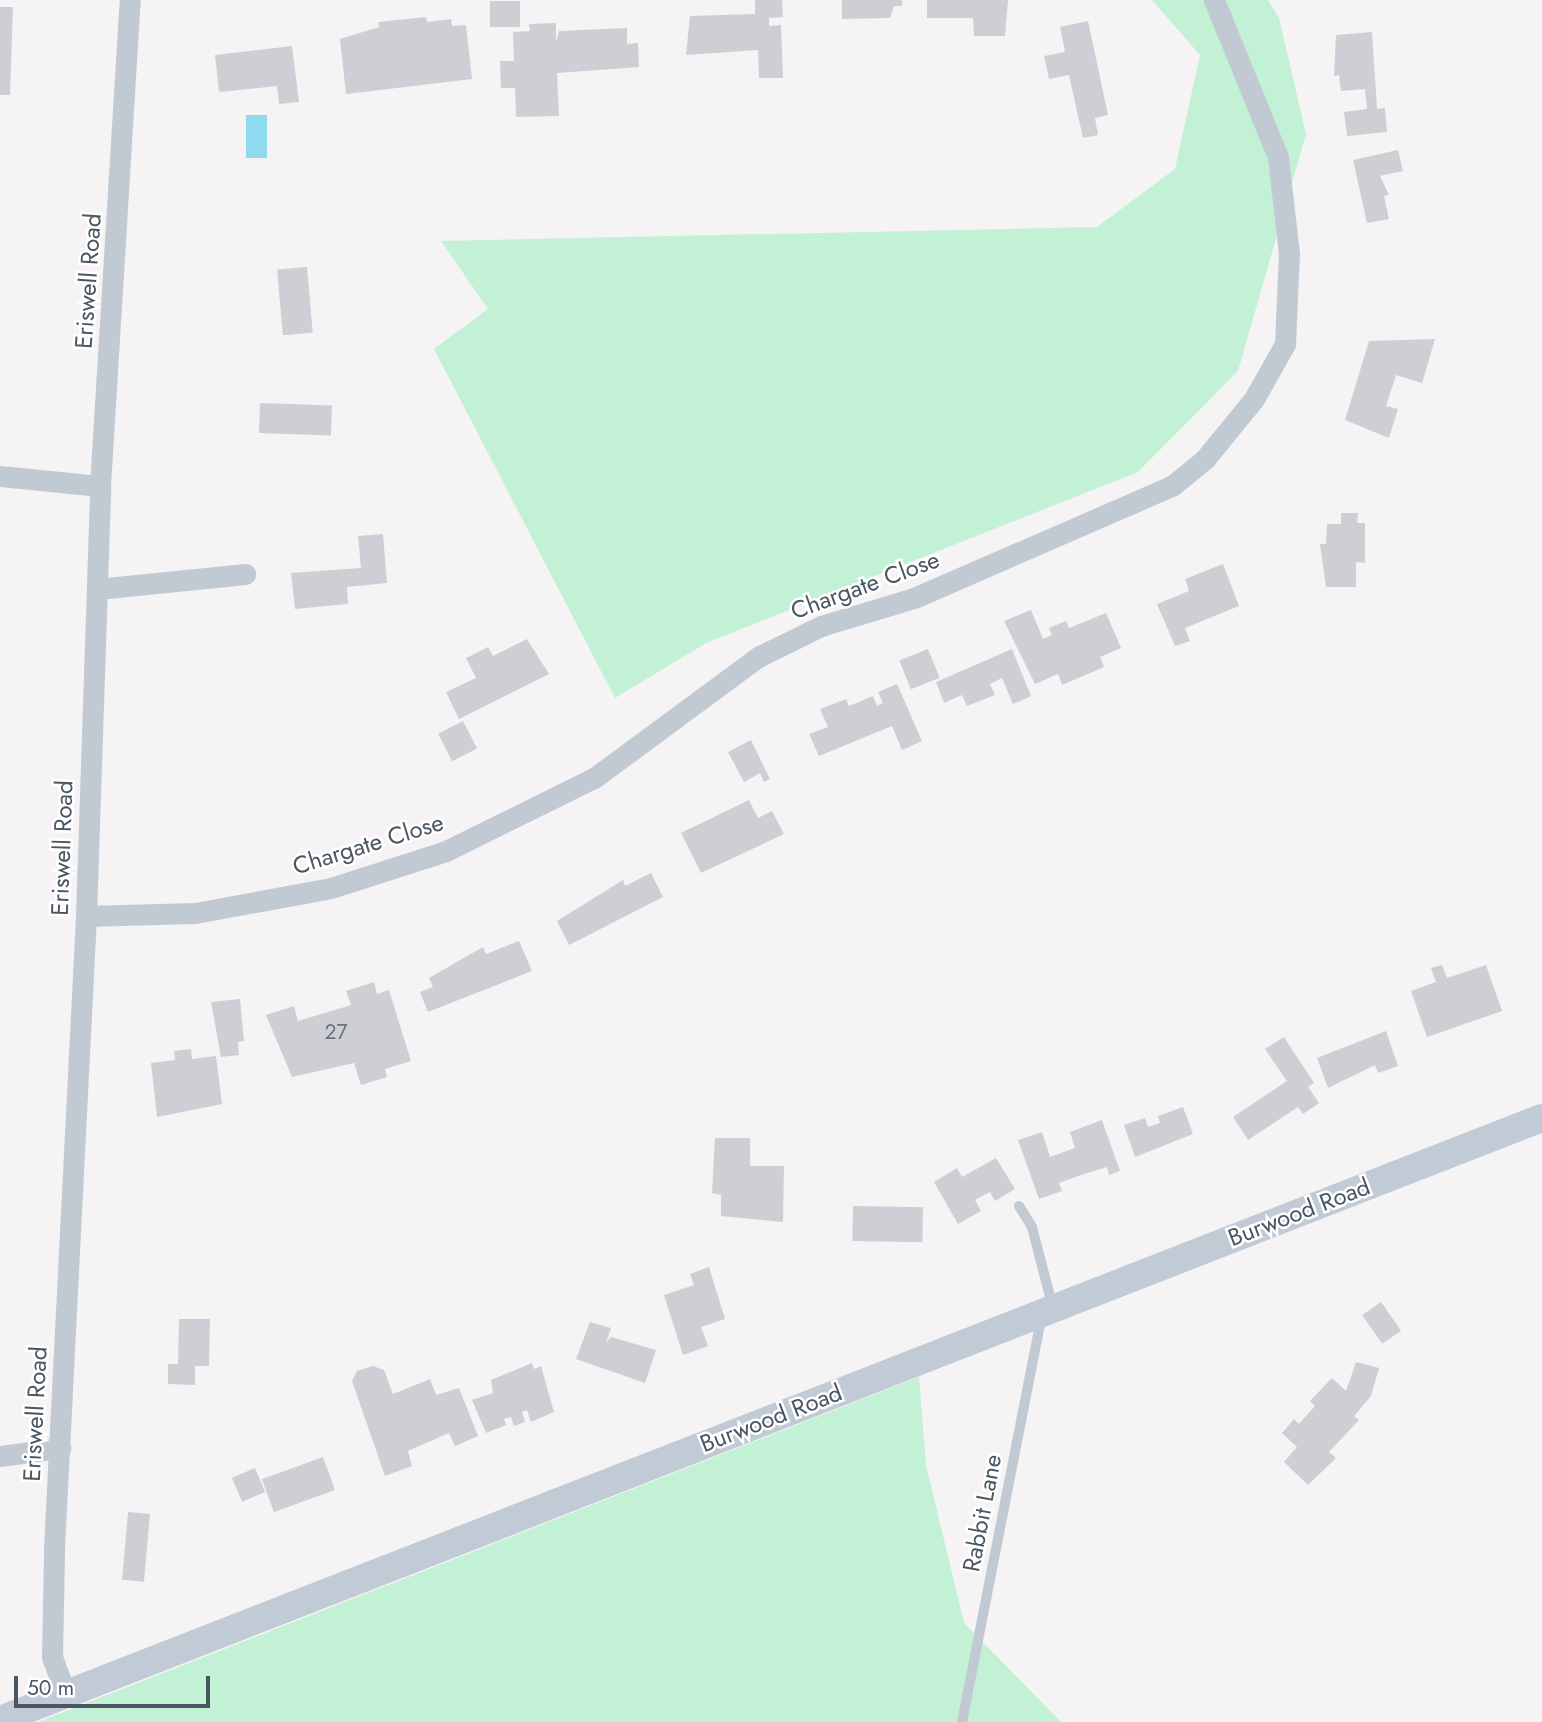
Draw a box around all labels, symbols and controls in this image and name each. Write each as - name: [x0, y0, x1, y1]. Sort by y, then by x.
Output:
- street label: Eriswell Road: [69, 212, 107, 350]
- street label: Chargate Close: [787, 545, 943, 625]
- street label: Eriswell Road: [45, 780, 79, 916]
- street label: Chargate Close: [289, 807, 447, 881]
- house number: 27: [325, 1019, 347, 1045]
- street label: Burwood Road: [1224, 1172, 1374, 1252]
- street label: Eriswell Road: [17, 1346, 53, 1482]
- street label: Burwood Road: [696, 1378, 846, 1458]
- street label: Rabbit Lane: [957, 1452, 1007, 1574]
- scale bar: [18, 1662, 214, 1706]
- text: 50 m: [27, 1673, 74, 1703]

